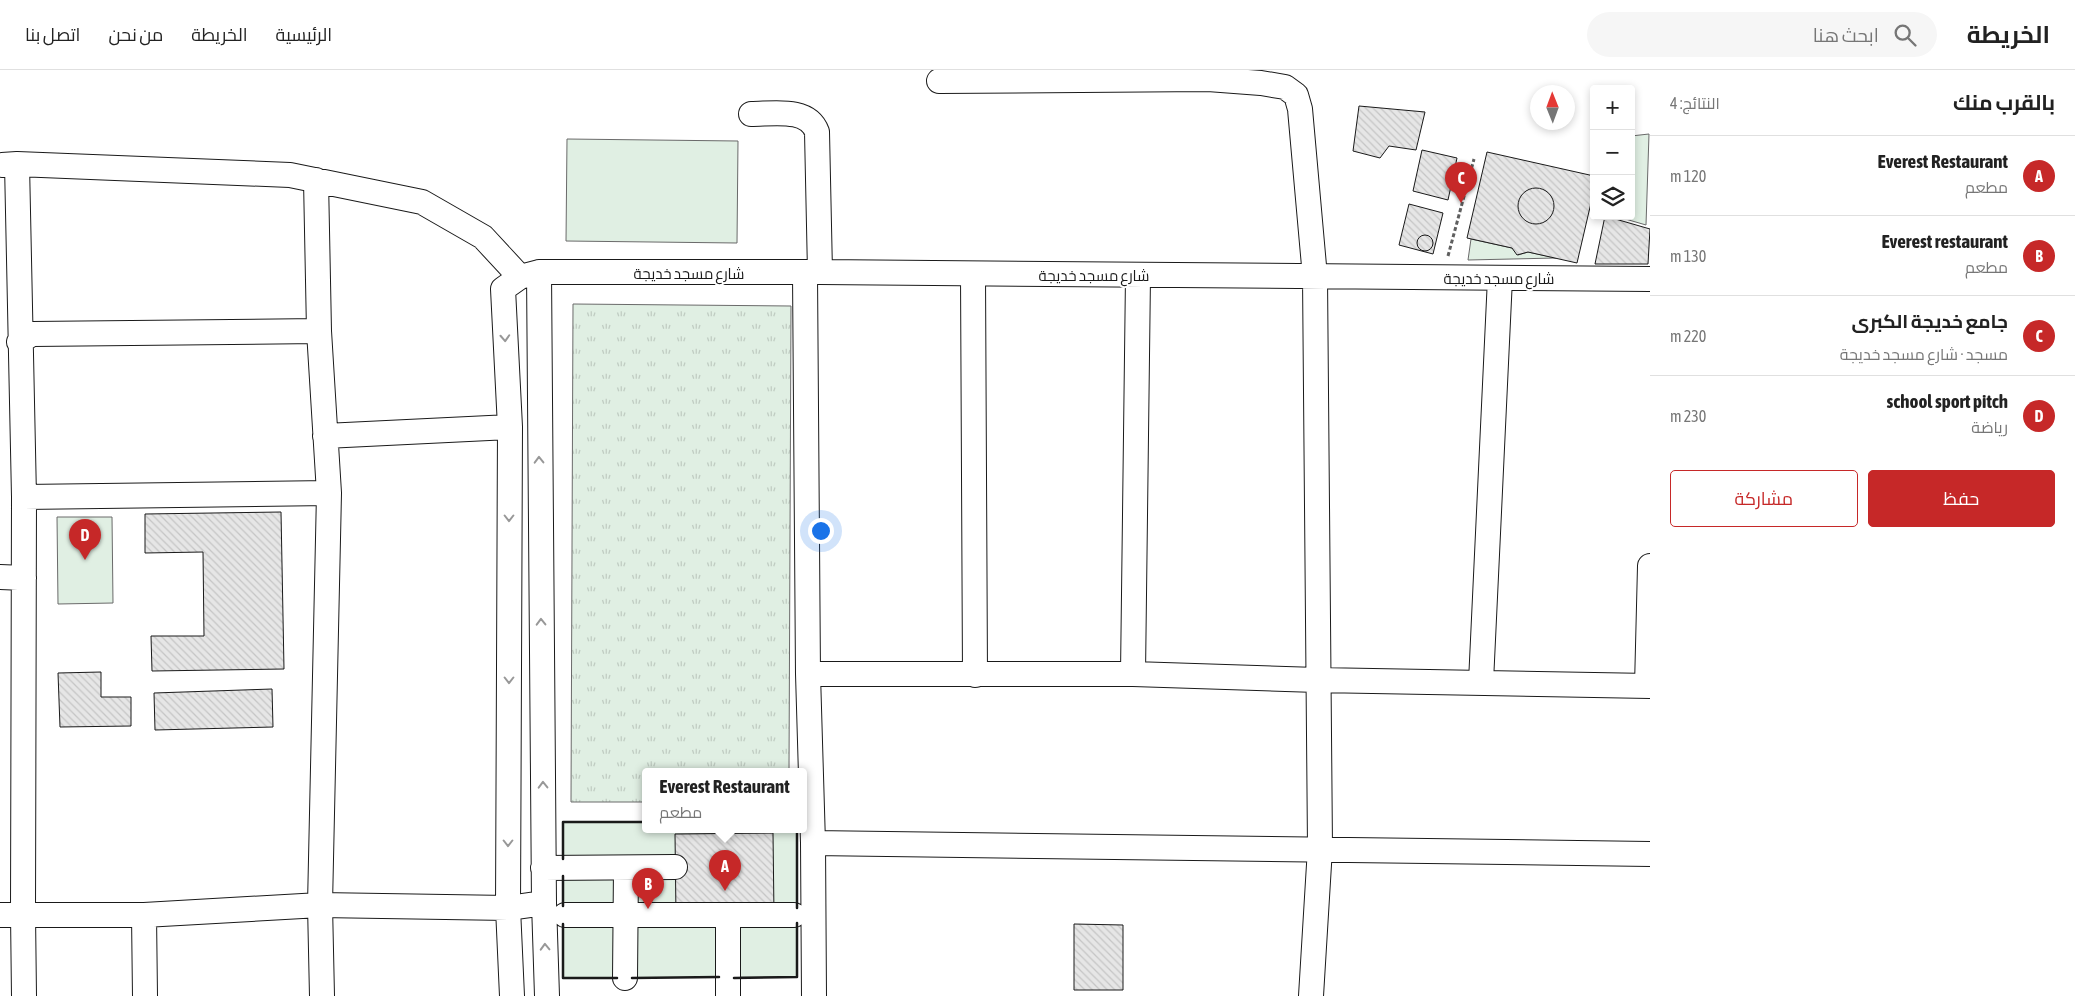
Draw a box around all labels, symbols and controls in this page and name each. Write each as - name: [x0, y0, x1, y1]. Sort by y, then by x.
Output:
- search box: [1587, 12, 1937, 57]
- icon: search: [1891, 21, 1919, 49]
- text: الخريطة: [1967, 21, 2050, 48]
- text: اتصل بنا: [25, 24, 80, 45]
- text: من نحن: [108, 24, 163, 45]
- text: الخريطة: [191, 24, 248, 45]
- text: الرئيسية: [276, 24, 332, 45]
- text: ابحث هنا: [1813, 24, 1879, 46]
- north arrow: [1530, 85, 1575, 130]
- map controls: [1590, 85, 1635, 220]
- button: +: [1590, 85, 1635, 130]
- text: بالقرب منك: [1953, 90, 2055, 114]
- text: النتائج: 4: [1670, 94, 1720, 112]
- button: −: [1590, 130, 1635, 175]
- text: Everest Restaurant: [1878, 150, 2008, 172]
- pin: C: [1445, 162, 1477, 203]
- text: 120 m: [1670, 167, 1706, 185]
- text: A: [2035, 167, 2043, 185]
- button: layers: [1590, 175, 1635, 220]
- text: مطعم: [1965, 178, 2008, 196]
- text: Everest restaurant: [1881, 230, 2008, 252]
- text: 130 m: [1670, 247, 1706, 265]
- text: B: [2035, 247, 2043, 265]
- text: مطعم: [1965, 258, 2008, 276]
- street label: شارع مسجد خديجة: [634, 265, 744, 285]
- street label: شارع مسجد خديجة: [1039, 267, 1149, 287]
- street label: شارع مسجد خديجة: [1444, 270, 1554, 290]
- text: جامع خديجة الكبرى: [1852, 310, 2008, 332]
- text: 220 m: [1670, 327, 1706, 345]
- text: C: [2035, 327, 2043, 345]
- one-way arrow: [500, 334, 511, 342]
- text: مسجد · شارع مسجد خديجة: [1840, 345, 2008, 363]
- text: school sport pitch: [1887, 390, 2008, 412]
- text: 230 m: [1670, 407, 1706, 425]
- text: D: [2035, 407, 2043, 425]
- text: رياضة: [1971, 418, 2008, 436]
- one-way arrow: [534, 456, 544, 464]
- button: مشاركة: [1670, 470, 1858, 527]
- button: حفظ: [1868, 470, 2055, 527]
- one-way arrow: [504, 514, 514, 522]
- your location: [808, 518, 834, 544]
- pin: D: [69, 519, 101, 560]
- one-way arrow: [536, 618, 546, 626]
- one-way arrow: [504, 677, 514, 685]
- popup: [642, 768, 807, 833]
- text: Everest Restaurant: [659, 775, 790, 797]
- one-way arrow: [538, 781, 548, 788]
- text: مطعم: [659, 803, 702, 821]
- one-way arrow: [503, 840, 513, 847]
- pin: A: [709, 850, 741, 891]
- pin: B: [632, 868, 664, 909]
- one-way arrow: [540, 943, 550, 951]

